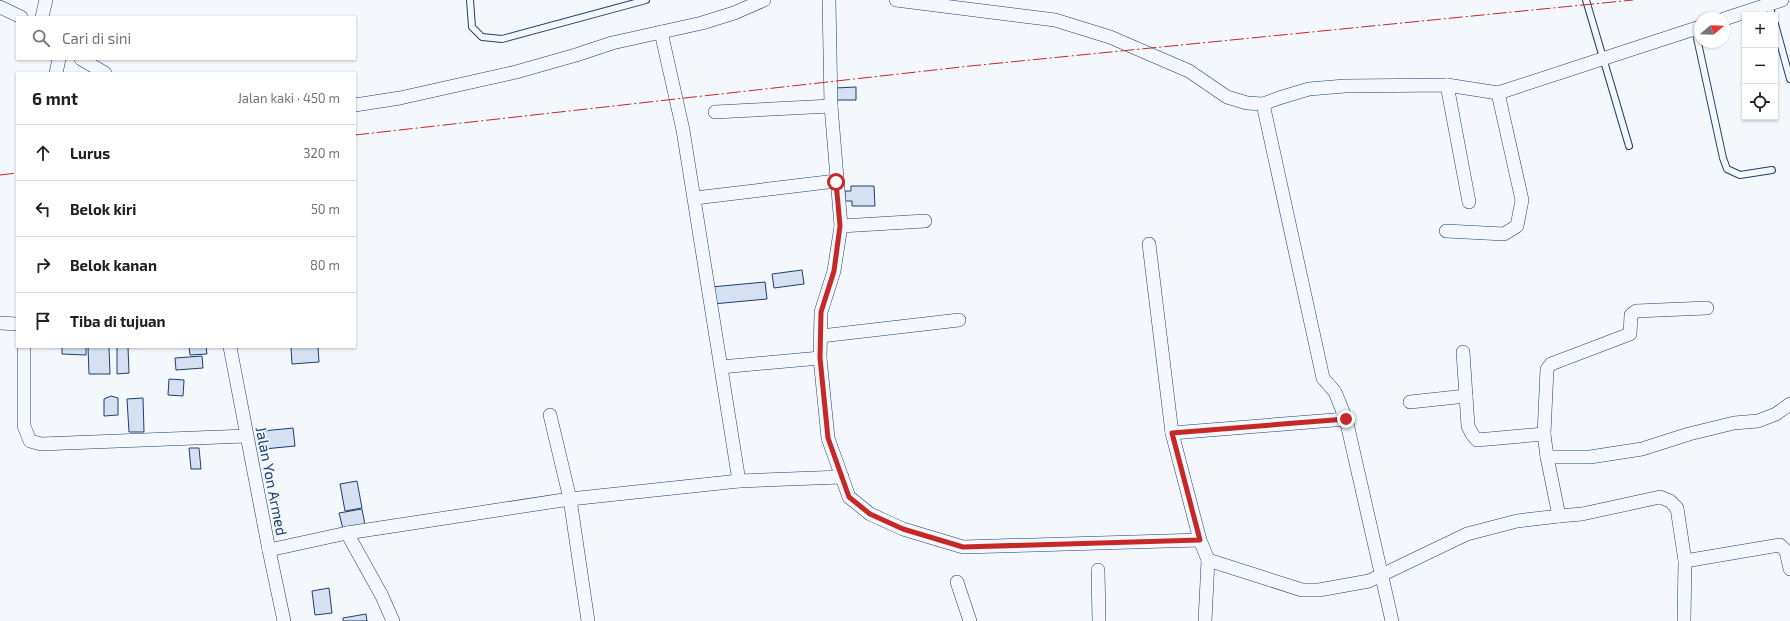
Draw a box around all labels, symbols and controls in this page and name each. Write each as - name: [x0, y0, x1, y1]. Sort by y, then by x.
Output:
- north arrow: [1694, 12, 1730, 48]
- map controls: [1742, 12, 1778, 120]
- button: +: [1742, 12, 1778, 48]
- search box: [16, 16, 356, 60]
- icon: search: [30, 27, 52, 49]
- text: Cari di sini: [62, 29, 131, 47]
- button: −: [1742, 48, 1778, 84]
- button: locate: [1742, 84, 1778, 120]
- text: 6 mnt: [32, 88, 78, 108]
- text: Jalan kaki · 450 m: [237, 90, 340, 106]
- icon: ahead: [32, 142, 54, 164]
- text: Lurus: [70, 144, 110, 162]
- text: 320 m: [303, 145, 340, 161]
- route start: [827, 173, 845, 191]
- icon: left: [32, 198, 54, 220]
- text: Belok kiri: [70, 200, 136, 218]
- text: 50 m: [311, 201, 340, 217]
- icon: right: [32, 254, 54, 276]
- text: Belok kanan: [70, 256, 157, 274]
- text: 80 m: [310, 257, 340, 273]
- icon: arrive: [32, 310, 54, 332]
- text: Tiba di tujuan: [70, 312, 166, 330]
- route end: [1337, 410, 1355, 428]
- street label: Jalan Yon Armed: [253, 425, 291, 537]

